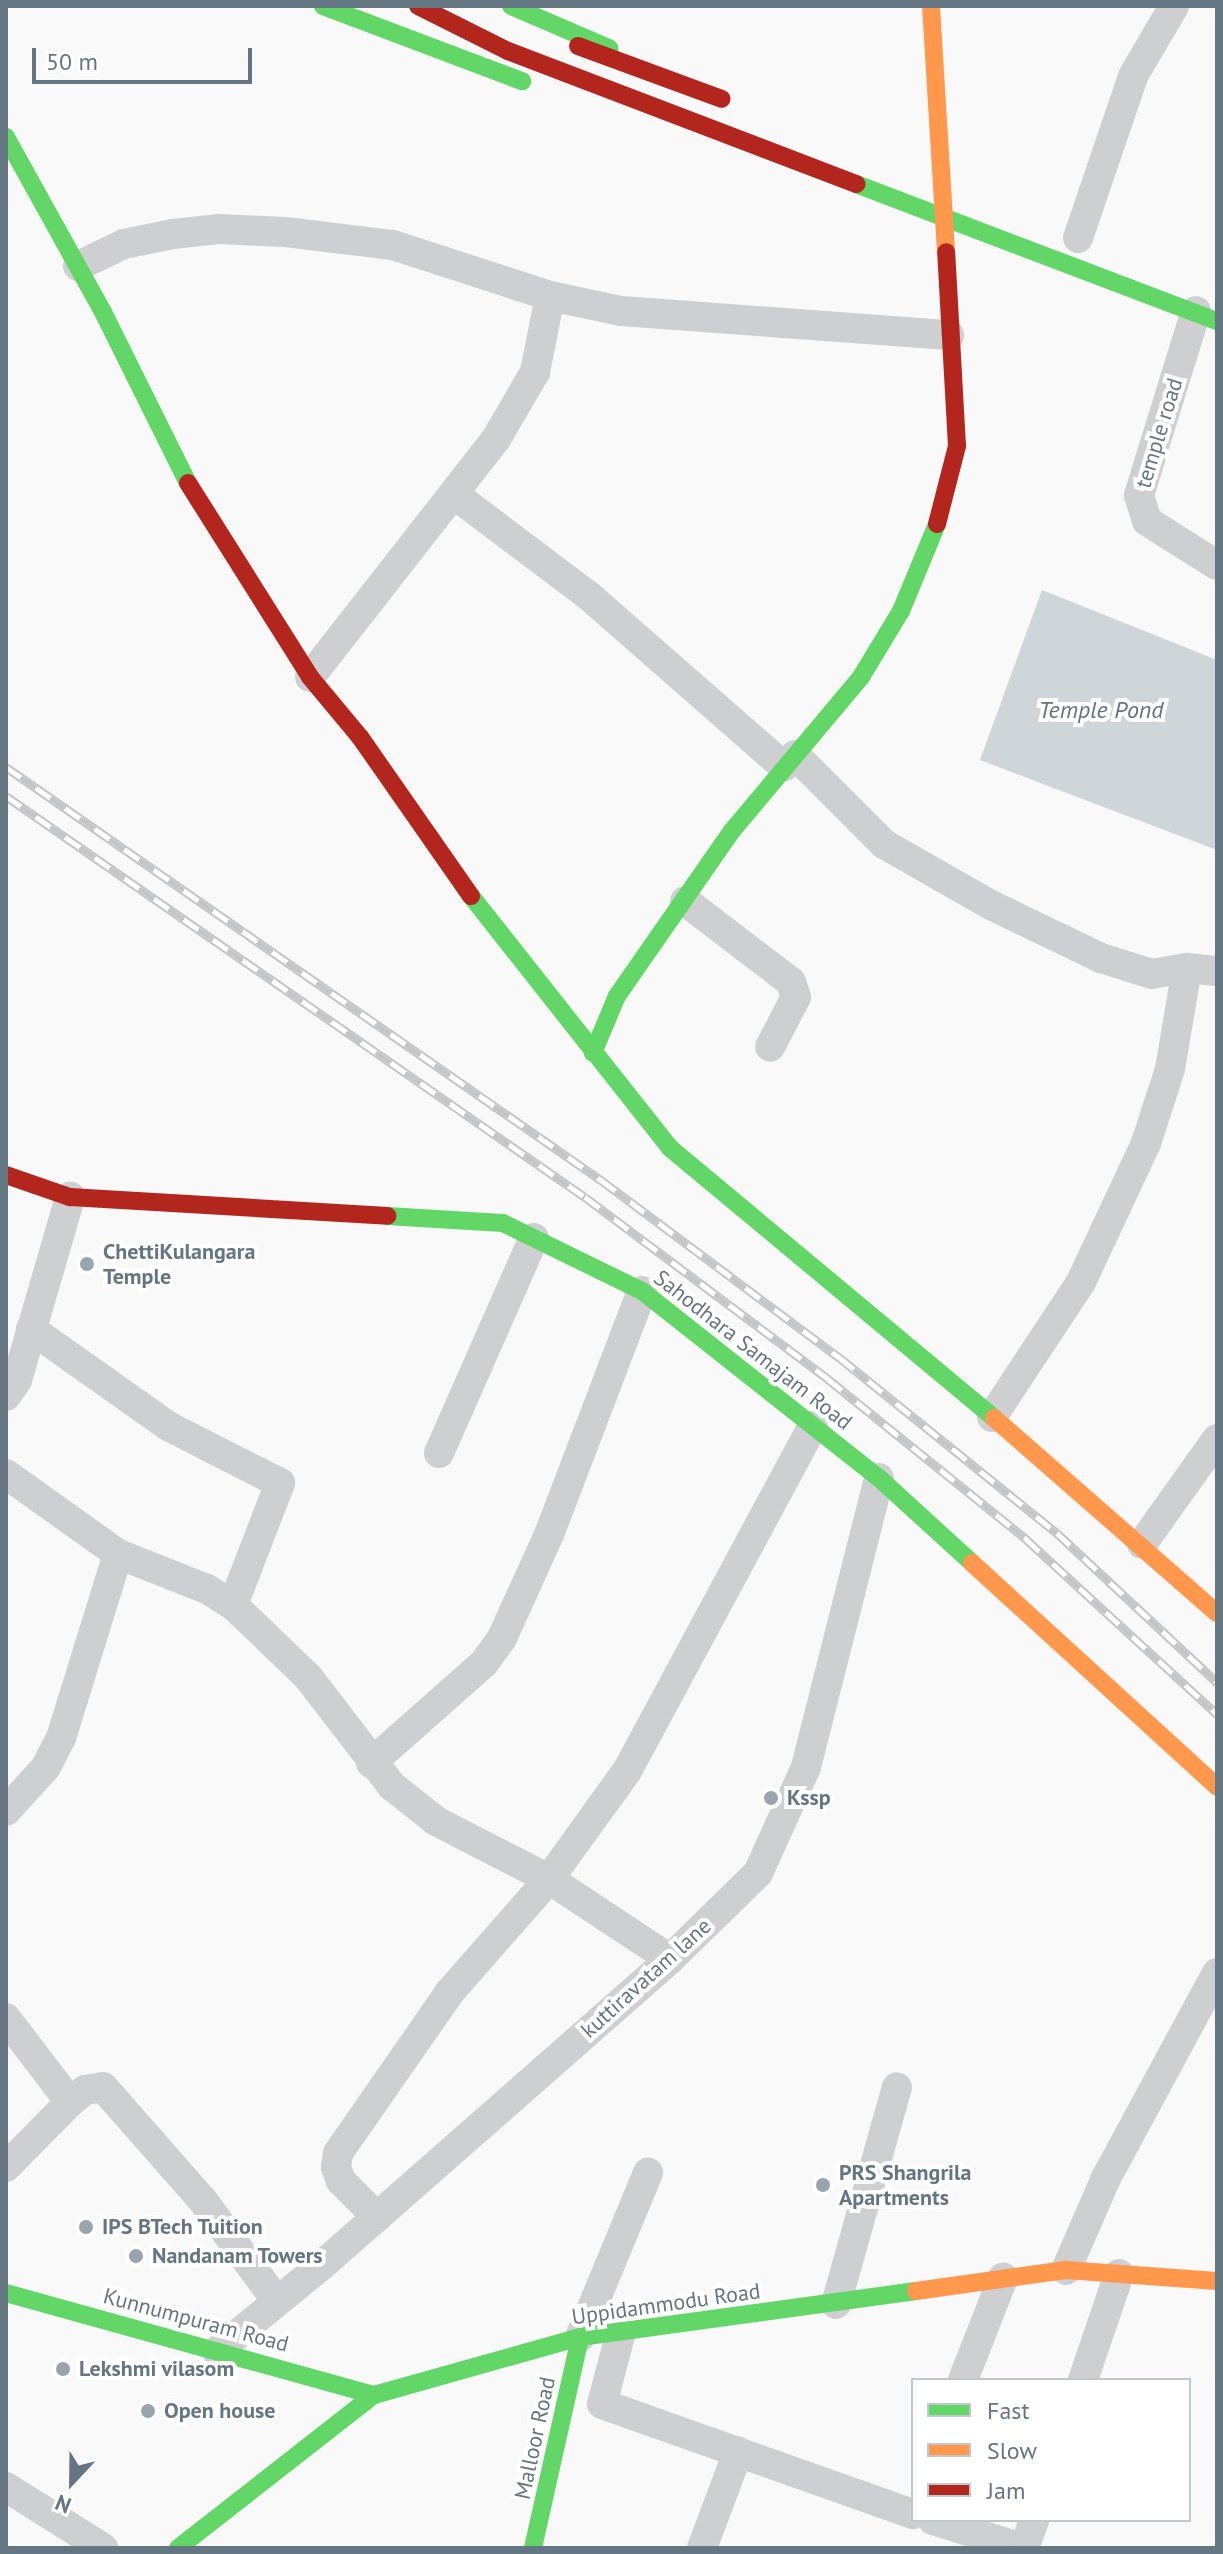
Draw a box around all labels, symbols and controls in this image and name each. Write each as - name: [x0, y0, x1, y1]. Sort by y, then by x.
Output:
- scale bar: [36, 32, 256, 82]
- text: 50 m: [46, 46, 98, 77]
- street label: temple road: [1130, 375, 1188, 491]
- water label: Temple Pond: [1038, 696, 1164, 724]
- place label: ChettiKulangara Temple: [103, 1238, 255, 1290]
- marker: ChettiKulangara Temple: [78, 1255, 96, 1273]
- street label: Sahodhara Samajam Road: [649, 1265, 857, 1435]
- place label: Kssp: [787, 1785, 831, 1811]
- marker: Kssp: [762, 1789, 780, 1807]
- street label: kuttiravatam lane: [576, 1913, 716, 2043]
- place label: PRS Shangrila Apartments: [839, 2159, 971, 2210]
- marker: PRS Shangrila Apartments: [814, 2176, 832, 2194]
- place label: IPS BTech Tuition: [102, 2214, 264, 2240]
- marker: IPS BTech Tuition: [77, 2218, 95, 2236]
- place label: Nandanam Towers: [152, 2243, 323, 2269]
- marker: Nandanam Towers: [127, 2247, 145, 2265]
- street label: Uppidammodu Road: [570, 2278, 762, 2330]
- street label: Kunnumpuram Road: [100, 2283, 292, 2357]
- place label: Lekshmi vilasom: [79, 2356, 235, 2382]
- marker: Lekshmi vilasom: [54, 2360, 72, 2378]
- street label: Malloor Road: [509, 2374, 561, 2502]
- legend: [911, 2378, 1191, 2522]
- text: Fast: [987, 2395, 1030, 2426]
- place label: Open house: [164, 2398, 275, 2424]
- marker: Open house: [139, 2402, 157, 2420]
- text: Slow: [987, 2435, 1037, 2466]
- north arrow: [32, 2442, 112, 2522]
- text: Jam: [987, 2475, 1025, 2506]
- text: N: [51, 2489, 75, 2520]

